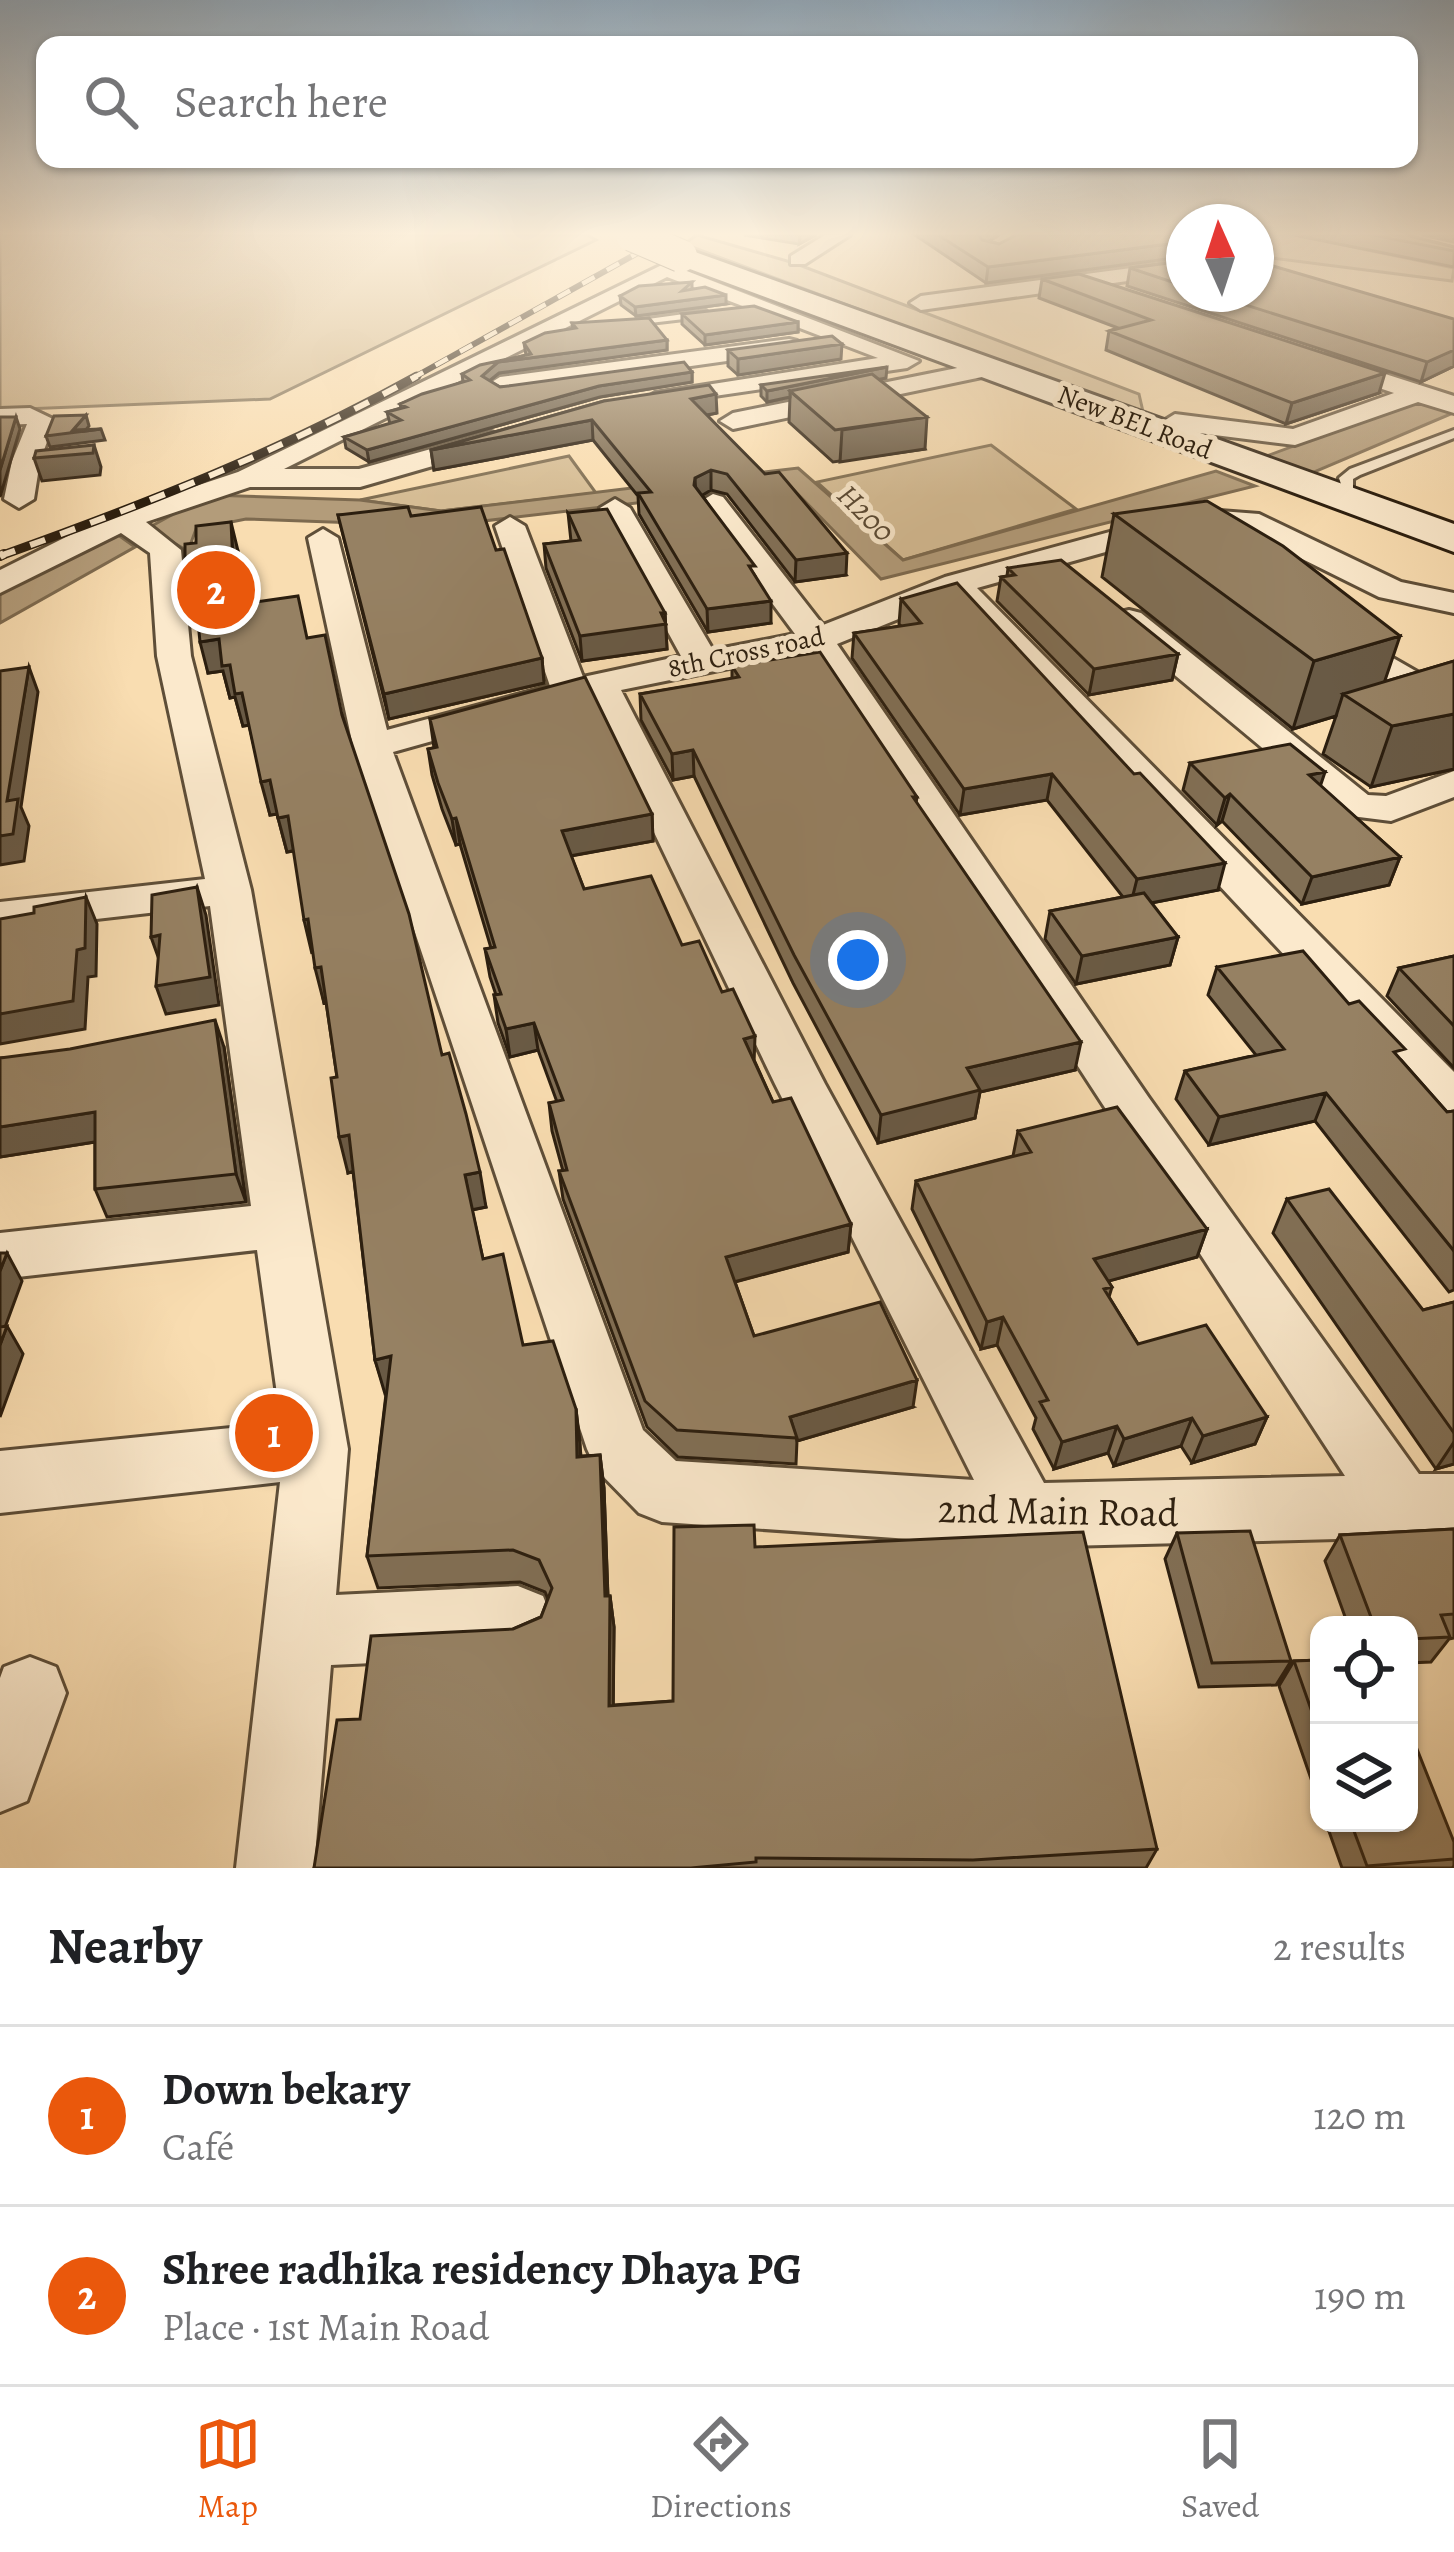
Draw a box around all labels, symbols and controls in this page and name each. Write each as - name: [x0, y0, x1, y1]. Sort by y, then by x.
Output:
- search box: [36, 36, 1418, 168]
- icon: search: [78, 69, 144, 135]
- text: Search here: [174, 71, 388, 133]
- north arrow: [1166, 204, 1274, 312]
- street label: New BEL Road: [1053, 376, 1218, 468]
- water label: H200: [829, 476, 903, 550]
- pin: 2: [177, 545, 255, 635]
- street label: 8th Cross road: [664, 618, 828, 686]
- your location: [828, 930, 888, 990]
- pin: 1: [235, 1388, 313, 1478]
- street label: 2nd Main Road: [937, 1482, 1179, 1539]
- map controls: [1310, 1616, 1418, 1832]
- button: locate: [1310, 1616, 1418, 1724]
- button: layers: [1310, 1724, 1418, 1832]
- text: Nearby: [48, 1911, 202, 1981]
- text: 2 results: [1273, 1920, 1406, 1973]
- text: Down bekary: [162, 2058, 410, 2120]
- text: 1: [80, 2089, 94, 2142]
- text: 120 m: [1313, 2089, 1406, 2142]
- text: Café: [162, 2120, 234, 2173]
- text: Shree radhika residency Dhaya PG: [162, 2238, 802, 2300]
- text: 2: [78, 2269, 96, 2322]
- text: 190 m: [1314, 2269, 1406, 2322]
- text: Place · 1st Main Road: [162, 2300, 489, 2353]
- tab: Map: [195, 2411, 261, 2528]
- tab: Directions: [650, 2411, 792, 2528]
- tab: Saved: [1181, 2411, 1259, 2528]

